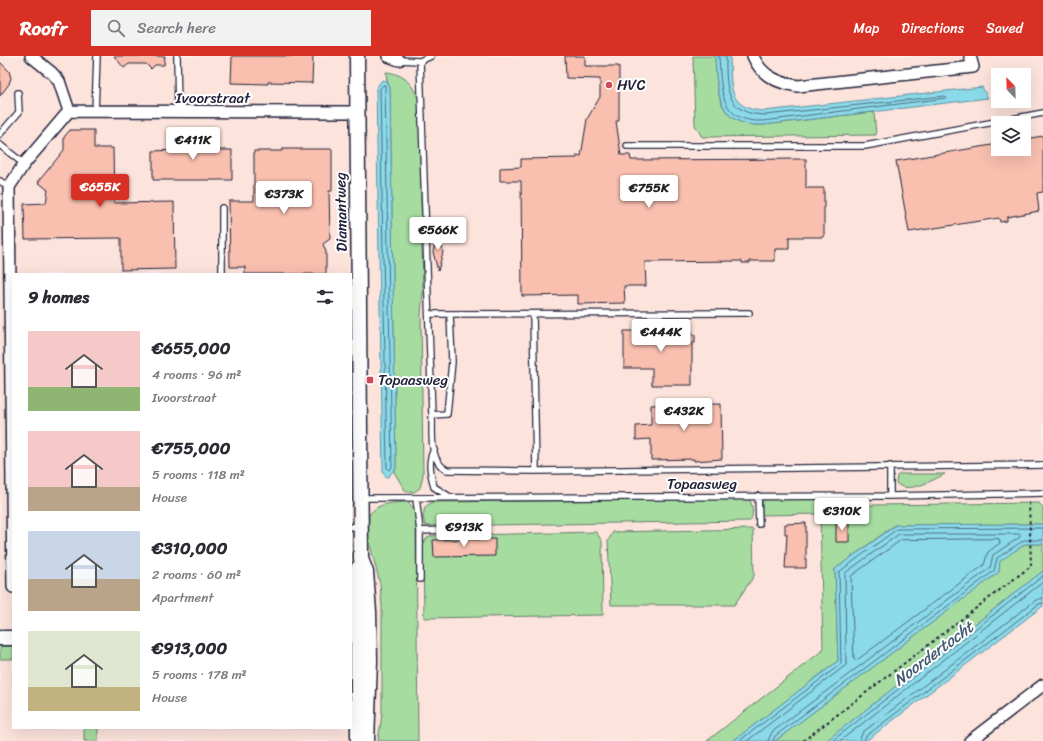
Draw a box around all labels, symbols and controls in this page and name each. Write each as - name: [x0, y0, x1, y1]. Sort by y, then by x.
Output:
- search box: [91, 10, 371, 46]
- text: Roofr: [20, 12, 67, 45]
- text: Search here: [137, 15, 216, 41]
- text: Map: [853, 16, 879, 41]
- text: Directions: [901, 16, 964, 41]
- text: Saved: [986, 16, 1023, 41]
- icon: search: [105, 17, 127, 39]
- north arrow: [991, 68, 1031, 108]
- map controls: [991, 68, 1031, 156]
- place label: HVC: [617, 72, 646, 98]
- marker: HVC: [604, 80, 614, 90]
- street label: Ivoorstraat: [175, 85, 251, 111]
- button: layers: [991, 116, 1031, 156]
- pin: €411K: [165, 127, 221, 161]
- text: €411K: [175, 128, 211, 151]
- street label: Diamantweg: [327, 172, 355, 252]
- pin: €655K: [72, 174, 128, 208]
- text: €655K: [80, 175, 120, 198]
- pin: €755K: [621, 175, 677, 209]
- text: €755K: [629, 176, 669, 199]
- pin: €373K: [256, 181, 312, 215]
- text: €373K: [265, 182, 303, 205]
- pin: €566K: [410, 217, 466, 251]
- text: €566K: [418, 218, 458, 241]
- text: 9 homes: [28, 282, 89, 312]
- icon: filters: [314, 286, 336, 308]
- pin: €444K: [633, 319, 689, 353]
- text: €444K: [641, 320, 681, 343]
- text: €655,000: [152, 333, 231, 363]
- icon: home: [60, 347, 108, 395]
- text: 4 rooms · 96 m²: [152, 363, 241, 386]
- place label: Topaasweg: [378, 367, 449, 393]
- marker: Topaasweg: [365, 375, 375, 385]
- text: Ivoorstraat: [152, 386, 216, 409]
- pin: €432K: [656, 398, 712, 432]
- text: €432K: [664, 399, 704, 422]
- text: €755,000: [152, 433, 231, 463]
- icon: home: [60, 447, 108, 495]
- text: 5 rooms · 118 m²: [152, 463, 245, 486]
- street label: Topaasweg: [667, 471, 737, 497]
- text: House: [152, 486, 187, 509]
- pin: €310K: [814, 498, 870, 532]
- text: €310K: [823, 499, 861, 522]
- pin: €913K: [436, 514, 492, 548]
- text: €913K: [445, 515, 483, 538]
- text: €310,000: [152, 533, 227, 563]
- icon: home: [60, 547, 108, 595]
- text: 2 rooms · 60 m²: [152, 563, 241, 586]
- text: Apartment: [152, 586, 213, 609]
- water label: Noordertocht: [887, 612, 982, 694]
- text: €913,000: [152, 633, 227, 663]
- icon: home: [60, 647, 108, 695]
- text: 5 rooms · 178 m²: [152, 663, 247, 686]
- text: House: [152, 686, 187, 709]

